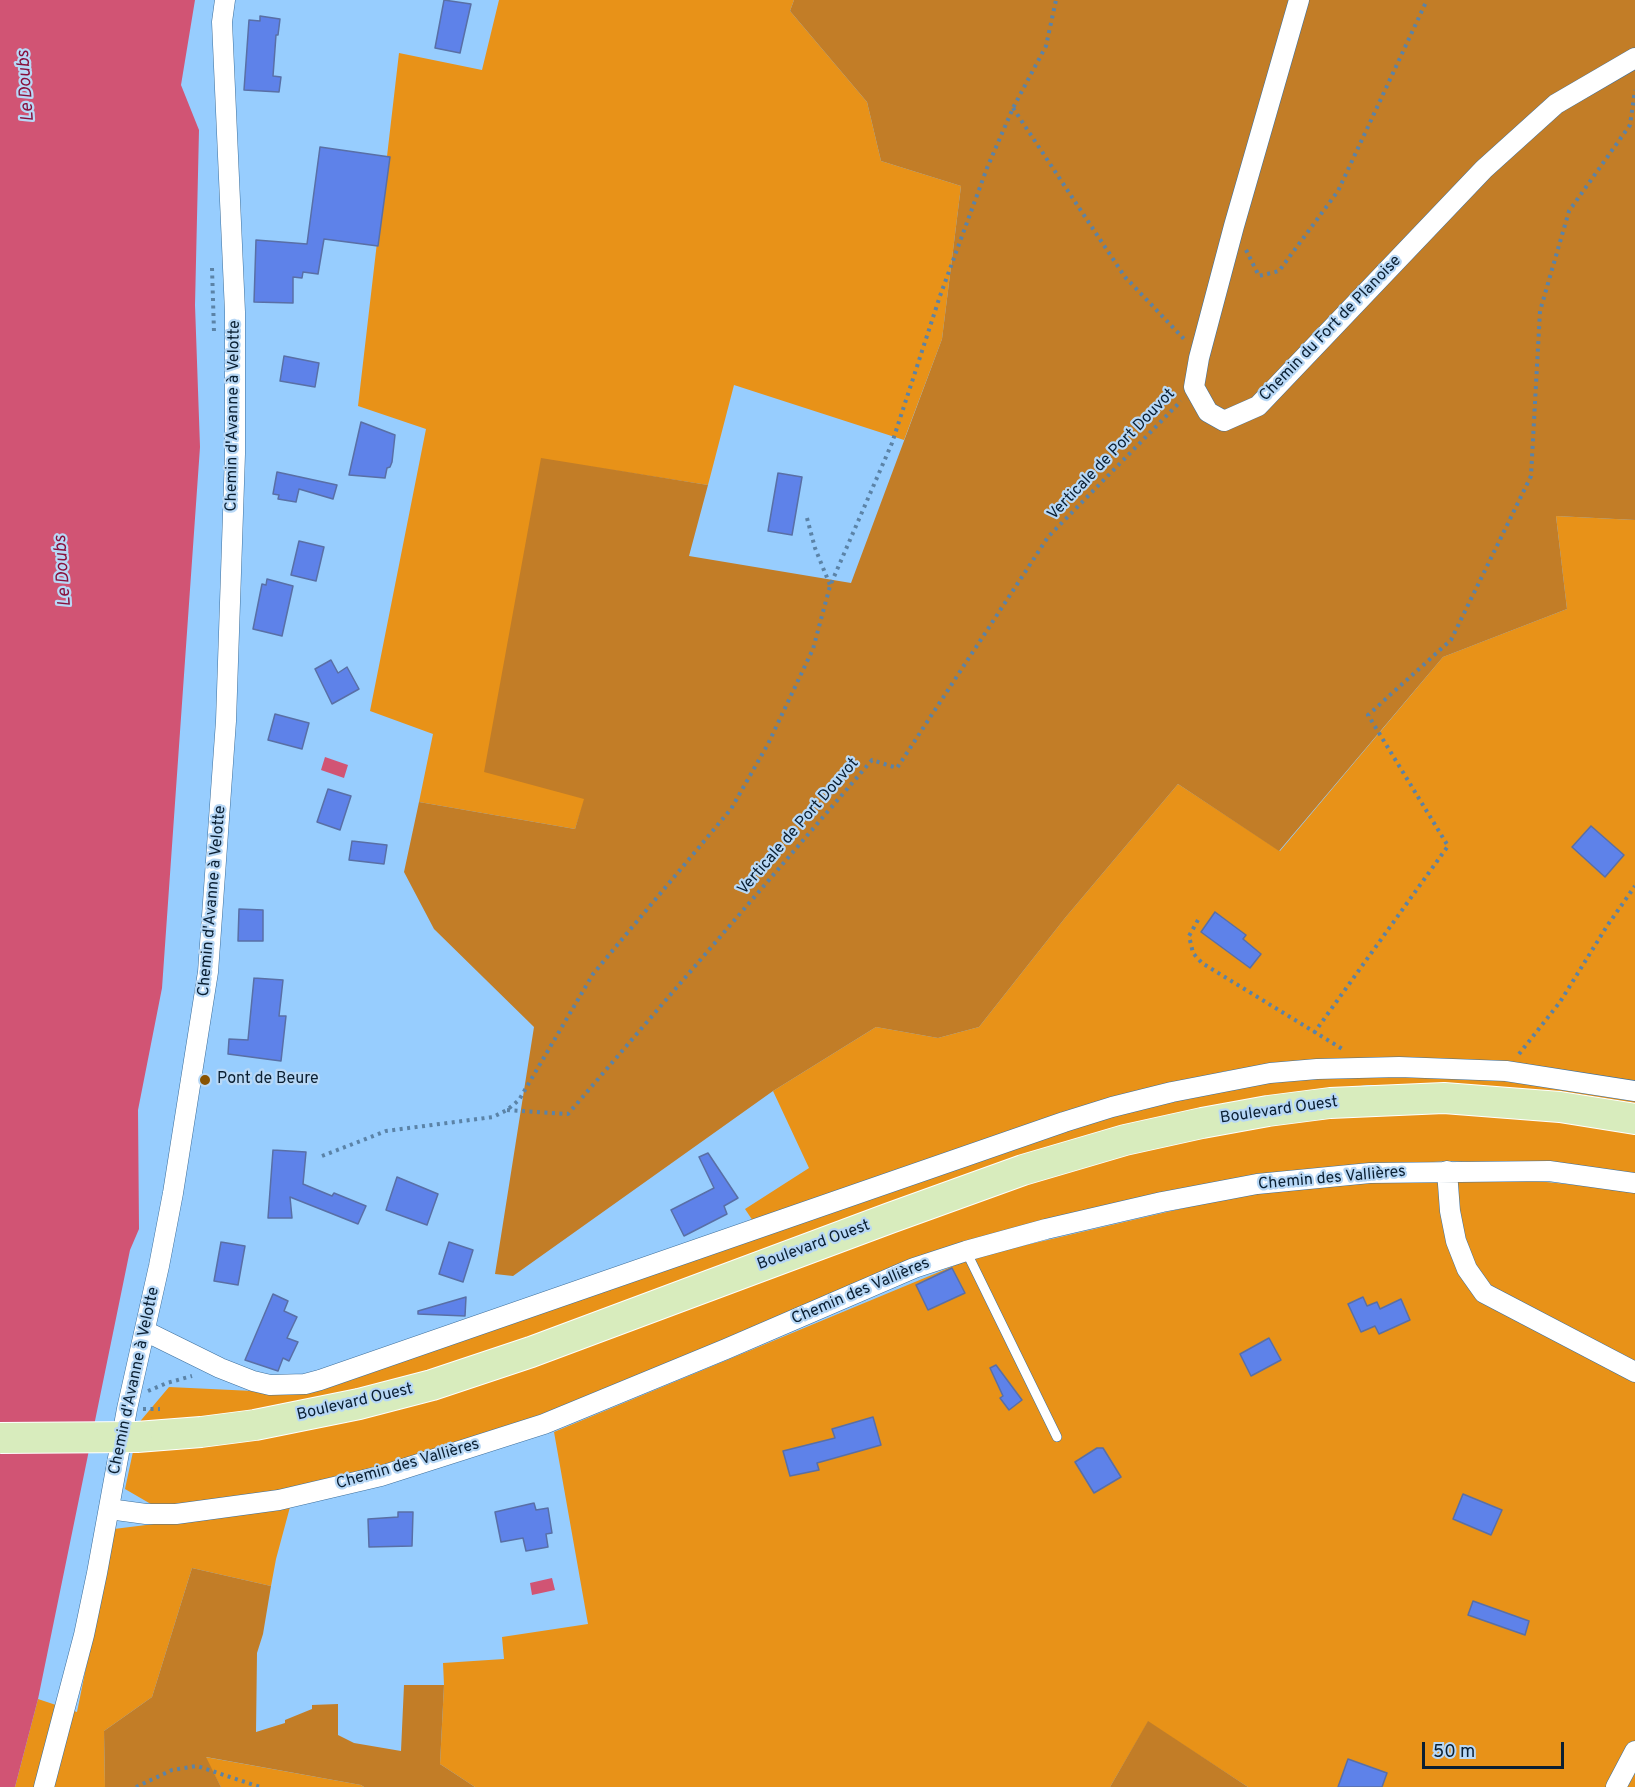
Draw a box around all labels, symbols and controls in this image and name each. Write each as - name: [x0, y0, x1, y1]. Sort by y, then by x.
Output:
- water label: Le Doubs: [14, 49, 40, 123]
- street label: Chemin du Fort de Planoise: [1256, 252, 1406, 406]
- street label: Chemin d'Avanne à Velotte: [223, 320, 245, 512]
- street label: Verticale de Port Douvot: [1044, 385, 1180, 525]
- water label: Le Doubs: [51, 534, 77, 608]
- street label: Verticale de Port Douvot: [734, 755, 864, 899]
- street label: Chemin d'Avanne à Velotte: [195, 805, 231, 997]
- place label: Pont de Beure: [217, 1070, 319, 1090]
- marker: Pont de Beure: [198, 1073, 212, 1087]
- street label: Boulevard Ouest: [1219, 1093, 1339, 1129]
- street label: Chemin des Vallières: [1257, 1163, 1407, 1195]
- street label: Boulevard Ouest: [755, 1217, 873, 1275]
- street label: Chemin des Vallières: [789, 1254, 933, 1330]
- street label: Chemin d'Avanne à Velotte: [106, 1285, 164, 1477]
- street label: Boulevard Ouest: [295, 1380, 415, 1426]
- street label: Chemin des Vallières: [334, 1435, 482, 1495]
- scale bar: [1425, 1730, 1568, 1768]
- text: 50 m: [1433, 1741, 1475, 1764]

